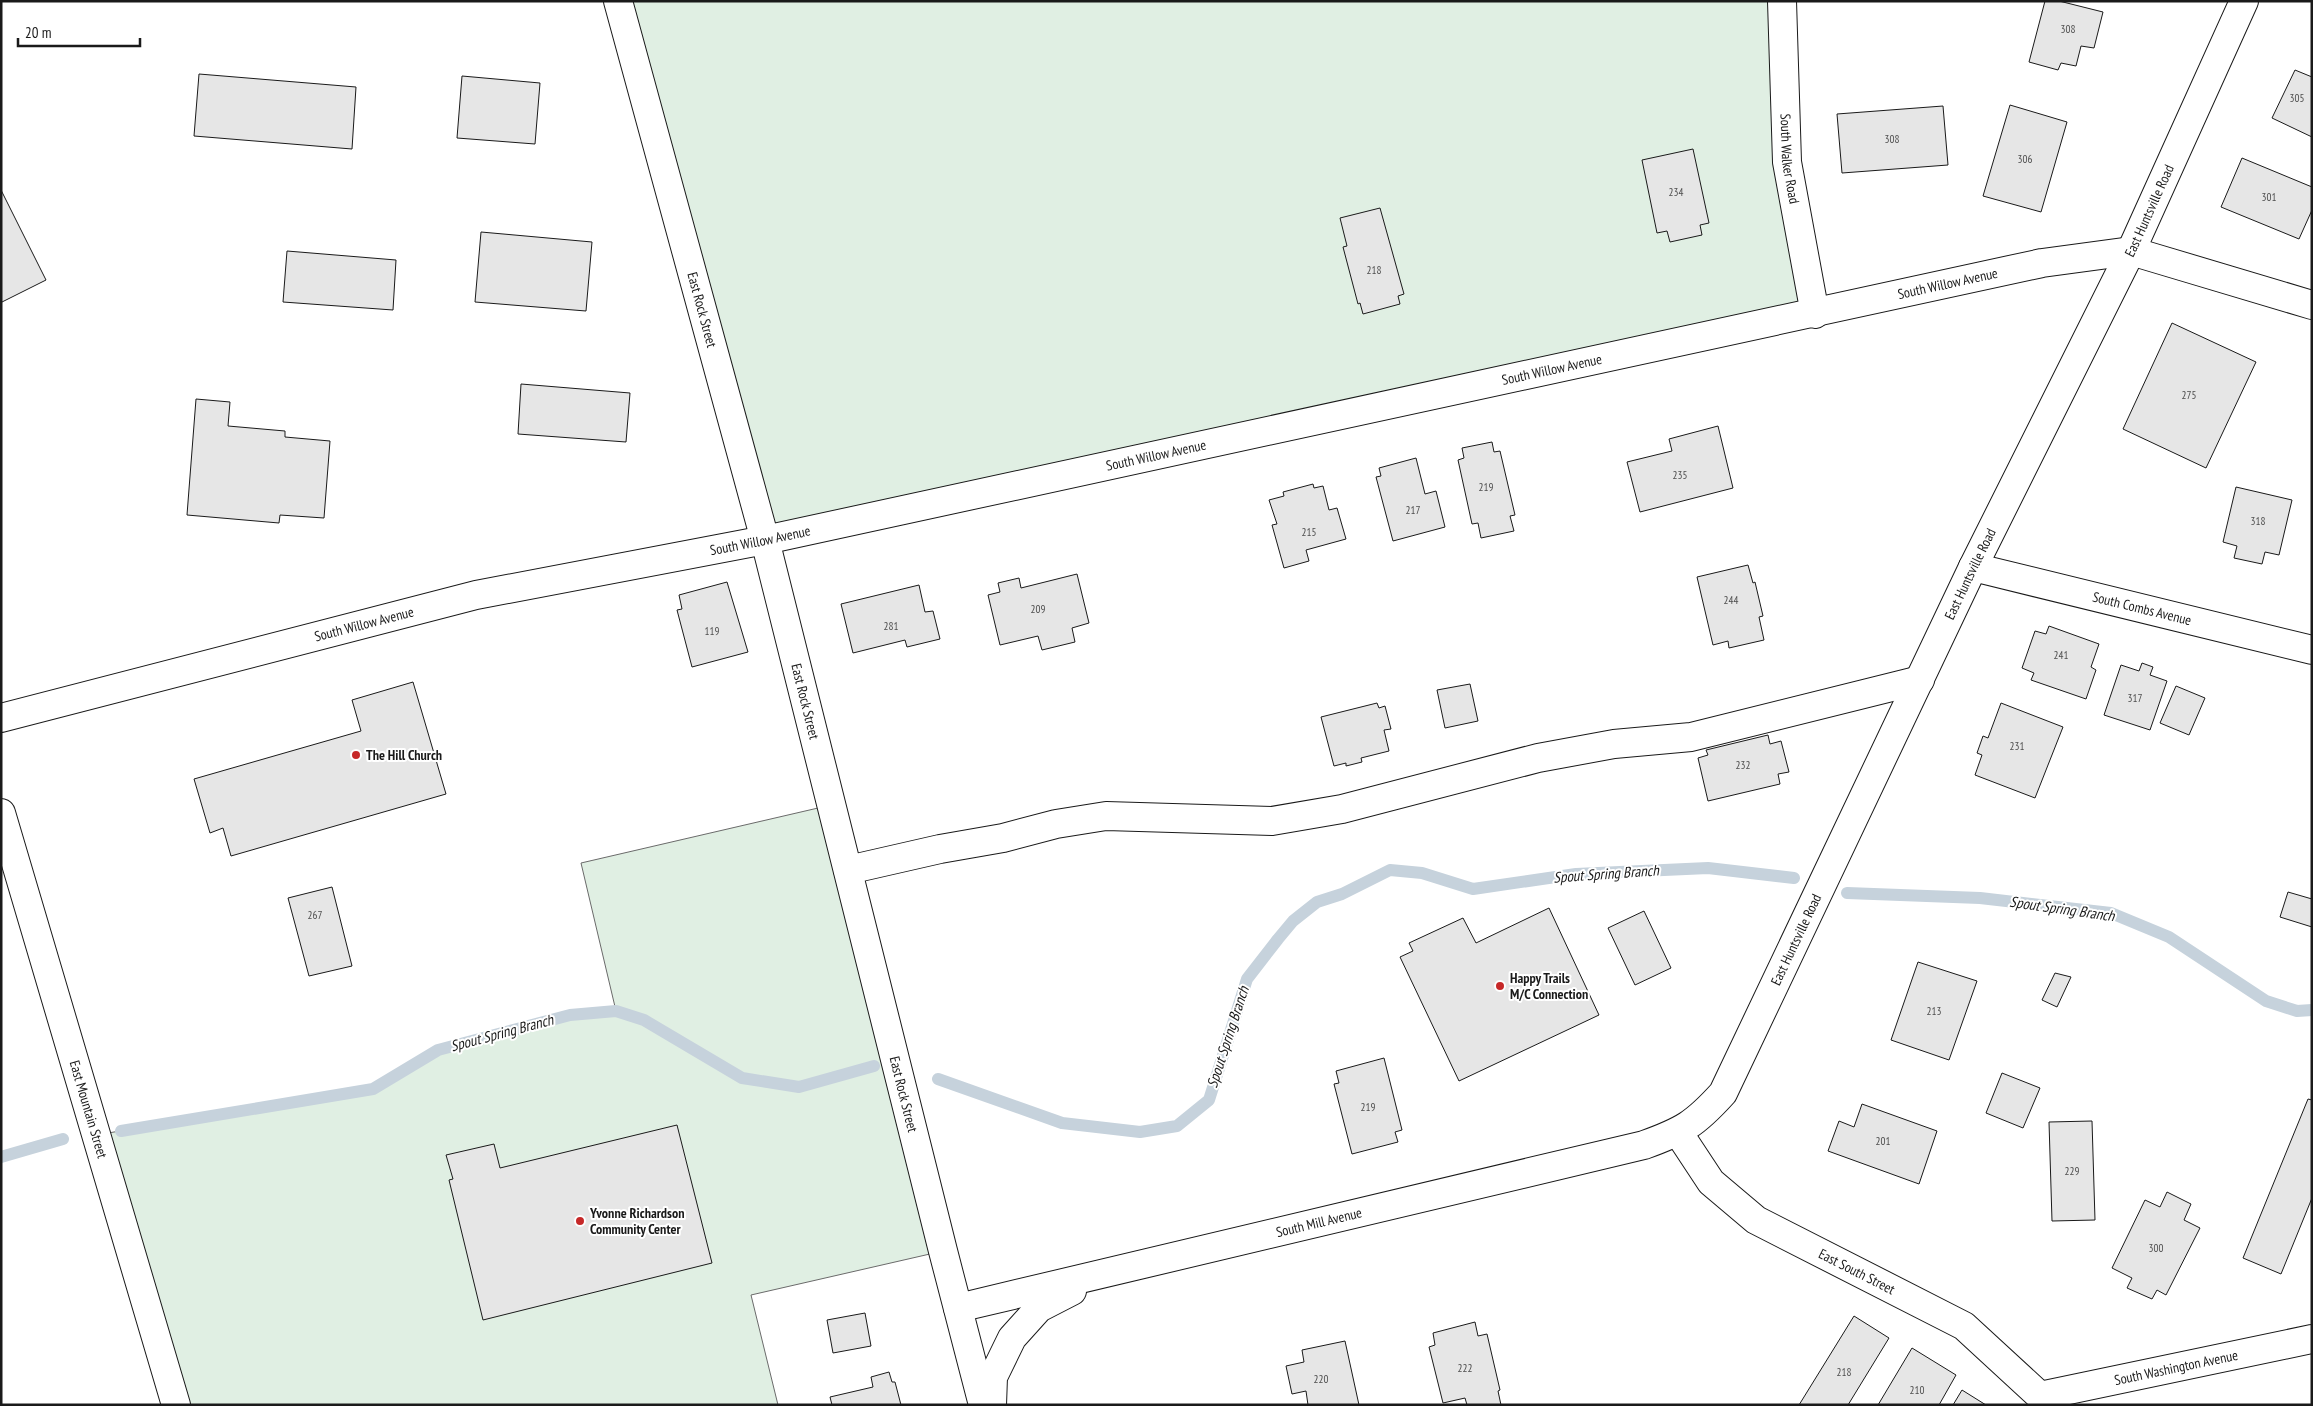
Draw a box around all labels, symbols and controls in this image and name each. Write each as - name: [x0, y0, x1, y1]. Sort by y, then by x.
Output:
- scale bar: [18, 15, 140, 47]
- house number: 308: [2061, 22, 2075, 36]
- text: 20 m: [25, 23, 51, 42]
- house number: 305: [2290, 91, 2304, 105]
- street label: South Walker Road: [1777, 113, 1803, 205]
- house number: 308: [1885, 132, 1899, 146]
- house number: 306: [2018, 152, 2032, 166]
- street label: East Huntsville Road: [2121, 162, 2178, 260]
- house number: 234: [1669, 185, 1683, 199]
- house number: 301: [2262, 190, 2276, 204]
- house number: 218: [1367, 263, 1381, 277]
- street label: South Willow Avenue: [1896, 264, 2000, 303]
- street label: East Rock Street: [683, 270, 721, 350]
- street label: South Willow Avenue: [1500, 350, 1604, 389]
- house number: 275: [2182, 388, 2196, 402]
- street label: South Willow Avenue: [1104, 436, 1208, 475]
- house number: 235: [1673, 468, 1687, 482]
- house number: 219: [1479, 480, 1493, 494]
- house number: 217: [1406, 503, 1420, 517]
- house number: 318: [2251, 514, 2265, 528]
- street label: South Willow Avenue: [708, 521, 812, 559]
- house number: 215: [1302, 525, 1316, 539]
- street label: East Huntsville Road: [1940, 525, 2000, 622]
- street label: South Combs Avenue: [2091, 588, 2194, 629]
- house number: 244: [1724, 593, 1738, 607]
- street label: South Willow Avenue: [312, 602, 416, 645]
- house number: 209: [1031, 602, 1045, 616]
- house number: 281: [884, 619, 898, 633]
- house number: 119: [705, 624, 719, 638]
- house number: 241: [2054, 648, 2068, 662]
- street label: East Rock Street: [787, 662, 824, 741]
- house number: 317: [2128, 691, 2142, 705]
- house number: 231: [2010, 739, 2024, 753]
- place label: The Hill Church: [366, 746, 442, 764]
- marker: The Hill Church: [350, 749, 362, 761]
- house number: 232: [1736, 758, 1750, 772]
- water label: Spout Spring Branch: [1553, 860, 1661, 887]
- street label: East Huntsville Road: [1766, 891, 1825, 988]
- water label: Spout Spring Branch: [2009, 892, 2117, 925]
- house number: 267: [308, 908, 322, 922]
- place label: Happy Trails M/C Connection: [1510, 969, 1588, 1003]
- marker: Happy Trails M/C Connection: [1494, 980, 1506, 992]
- water label: Spout Spring Branch: [1202, 982, 1253, 1090]
- house number: 213: [1927, 1004, 1941, 1018]
- water label: Spout Spring Branch: [448, 1009, 557, 1055]
- street label: East Rock Street: [886, 1054, 922, 1134]
- street label: East Mountain Street: [66, 1058, 112, 1160]
- house number: 219: [1361, 1100, 1375, 1114]
- house number: 201: [1876, 1134, 1890, 1148]
- house number: 229: [2065, 1164, 2079, 1178]
- street label: South Mill Avenue: [1274, 1203, 1364, 1241]
- place label: Yvonne Richardson Community Center: [589, 1204, 684, 1238]
- marker: Yvonne Richardson Community Center: [574, 1215, 586, 1227]
- house number: 300: [2149, 1241, 2163, 1255]
- street label: East South Street: [1816, 1244, 1898, 1298]
- street label: South Washington Avenue: [2113, 1346, 2240, 1389]
- house number: 222: [1458, 1361, 1472, 1375]
- house number: 218: [1837, 1365, 1851, 1379]
- house number: 220: [1314, 1372, 1328, 1386]
- house number: 210: [1910, 1383, 1924, 1397]

